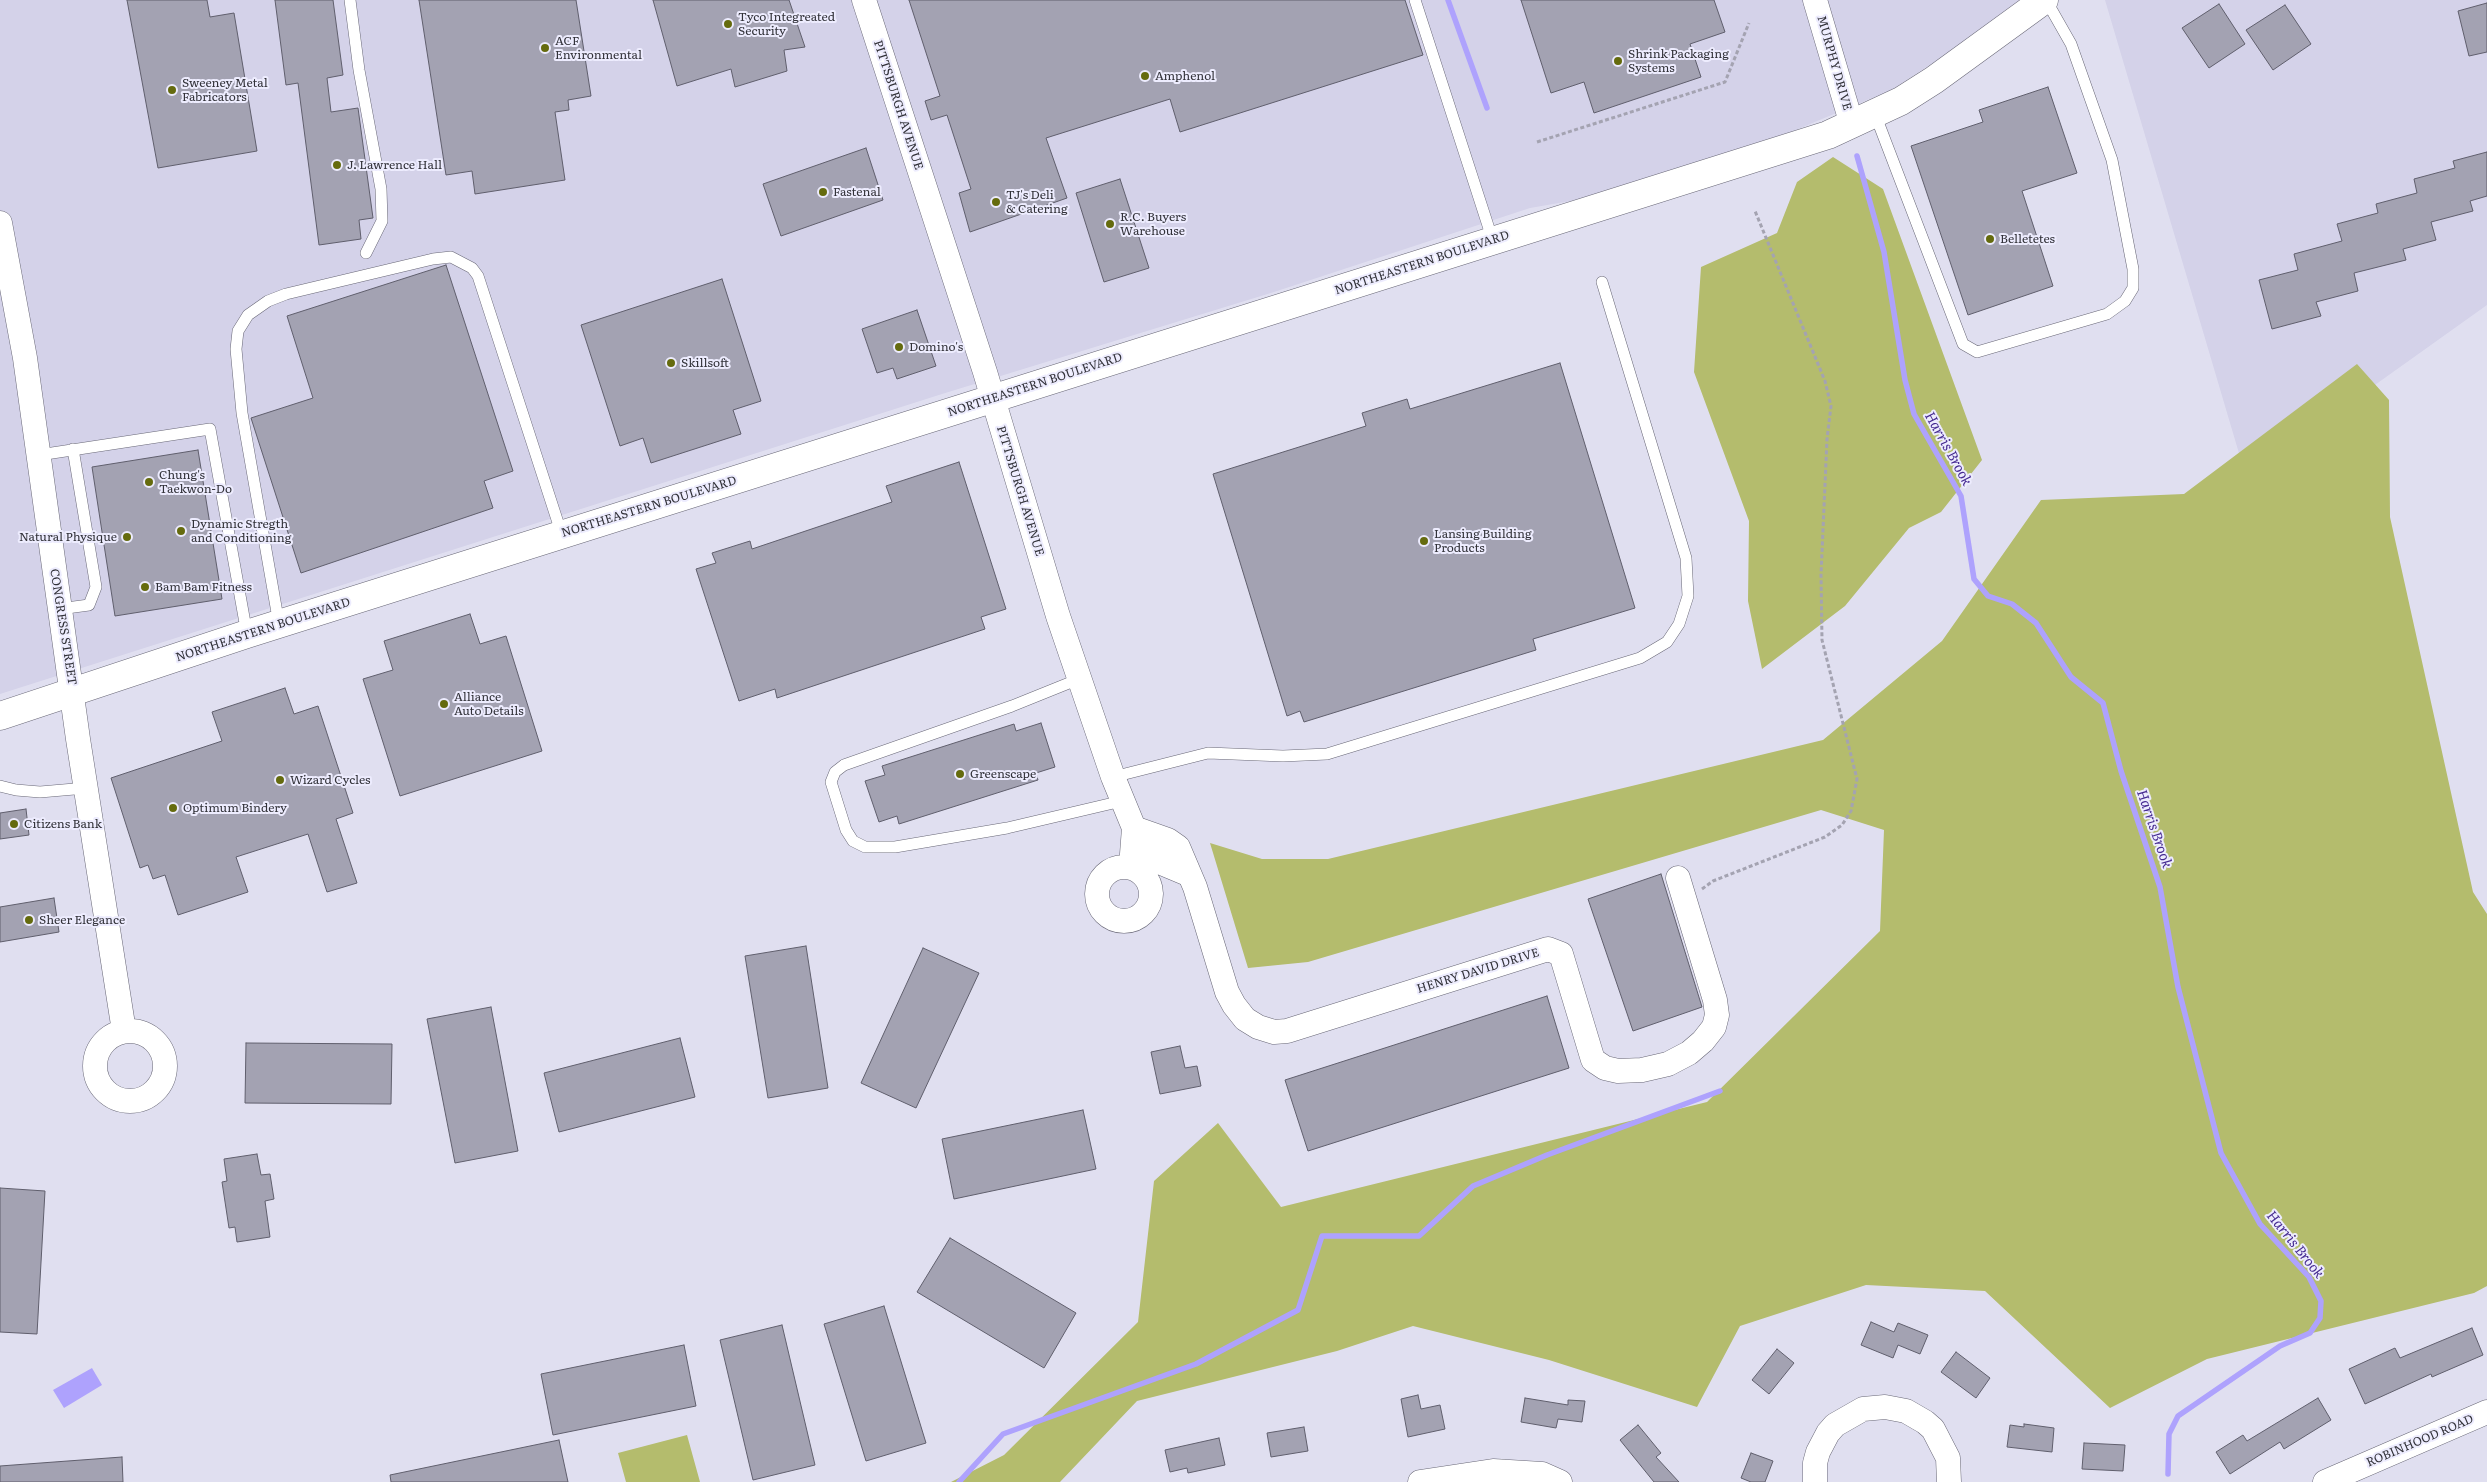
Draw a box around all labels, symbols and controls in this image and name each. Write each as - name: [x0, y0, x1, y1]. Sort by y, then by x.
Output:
- place label: Tyco Integreated Security: [738, 10, 835, 38]
- street label: MURPHY DRIVE: [1814, 14, 1854, 112]
- marker: Tyco Integreated Security: [722, 18, 734, 30]
- place label: ACF Environmental: [555, 34, 642, 62]
- street label: PITTSBURGH AVENUE: [870, 38, 926, 172]
- marker: ACF Environmental: [539, 42, 551, 54]
- place label: Shrink Packaging Systems: [1628, 47, 1729, 75]
- marker: Shrink Packaging Systems: [1612, 55, 1624, 67]
- place label: Amphenol: [1155, 69, 1215, 83]
- marker: Amphenol: [1139, 70, 1151, 82]
- place label: Sweeney Metal Fabricators: [182, 76, 268, 104]
- marker: Sweeney Metal Fabricators: [166, 84, 178, 96]
- place label: J. Lawrence Hall: [347, 158, 442, 172]
- marker: J. Lawrence Hall: [331, 159, 343, 171]
- place label: Fastenal: [833, 185, 881, 199]
- marker: Fastenal: [817, 186, 829, 198]
- place label: TJ's Deli & Catering: [1006, 188, 1068, 216]
- marker: TJ's Deli & Catering: [990, 196, 1002, 208]
- place label: R.C. Buyers Warehouse: [1120, 210, 1186, 238]
- marker: R.C. Buyers Warehouse: [1104, 218, 1116, 230]
- street label: NORTHEASTERN BOULEVARD: [1333, 228, 1511, 298]
- place label: Belletetes: [2000, 232, 2055, 246]
- marker: Belletetes: [1984, 233, 1996, 245]
- place label: Domino's: [909, 340, 963, 354]
- marker: Domino's: [893, 341, 905, 353]
- street label: NORTHEASTERN BOULEVARD: [946, 350, 1124, 420]
- place label: Skillsoft: [681, 356, 729, 370]
- marker: Skillsoft: [665, 357, 677, 369]
- water label: Harris Brook: [1921, 409, 1975, 489]
- street label: PITTSBURGH AVENUE: [993, 424, 1047, 558]
- place label: Chung's Taekwon-Do: [159, 468, 232, 496]
- street label: NORTHEASTERN BOULEVARD: [560, 473, 738, 541]
- marker: Chung's Taekwon-Do: [143, 476, 155, 488]
- place label: Dynamic Stregth and Conditioning: [191, 517, 291, 545]
- marker: Dynamic Stregth and Conditioning: [175, 525, 187, 537]
- place label: Lansing Building Products: [1434, 527, 1532, 555]
- place label: Natural Physique: [19, 530, 117, 544]
- marker: Natural Physique: [121, 531, 133, 543]
- marker: Lansing Building Products: [1418, 535, 1430, 547]
- street label: CONGRESS STREET: [47, 568, 79, 686]
- place label: Bam Bam Fitness: [155, 580, 252, 594]
- marker: Bam Bam Fitness: [139, 581, 151, 593]
- street label: NORTHEASTERN BOULEVARD: [174, 595, 352, 665]
- place label: Alliance Auto Details: [454, 690, 524, 718]
- marker: Alliance Auto Details: [438, 698, 450, 710]
- place label: Greenscape: [970, 767, 1036, 781]
- marker: Greenscape: [954, 768, 966, 780]
- place label: Wizard Cycles: [290, 773, 370, 787]
- marker: Wizard Cycles: [274, 774, 286, 786]
- water label: Harris Brook: [2133, 788, 2175, 870]
- place label: Optimum Bindery: [183, 801, 287, 815]
- marker: Optimum Bindery: [167, 802, 179, 814]
- place label: Citizens Bank: [24, 817, 102, 831]
- marker: Citizens Bank: [8, 818, 20, 830]
- place label: Sheer Elegance: [39, 913, 125, 927]
- marker: Sheer Elegance: [23, 914, 35, 926]
- street label: HENRY DAVID DRIVE: [1415, 946, 1541, 996]
- water label: Harris Brook: [2263, 1208, 2327, 1282]
- street label: ROBINHOOD ROAD: [2364, 1412, 2476, 1470]

